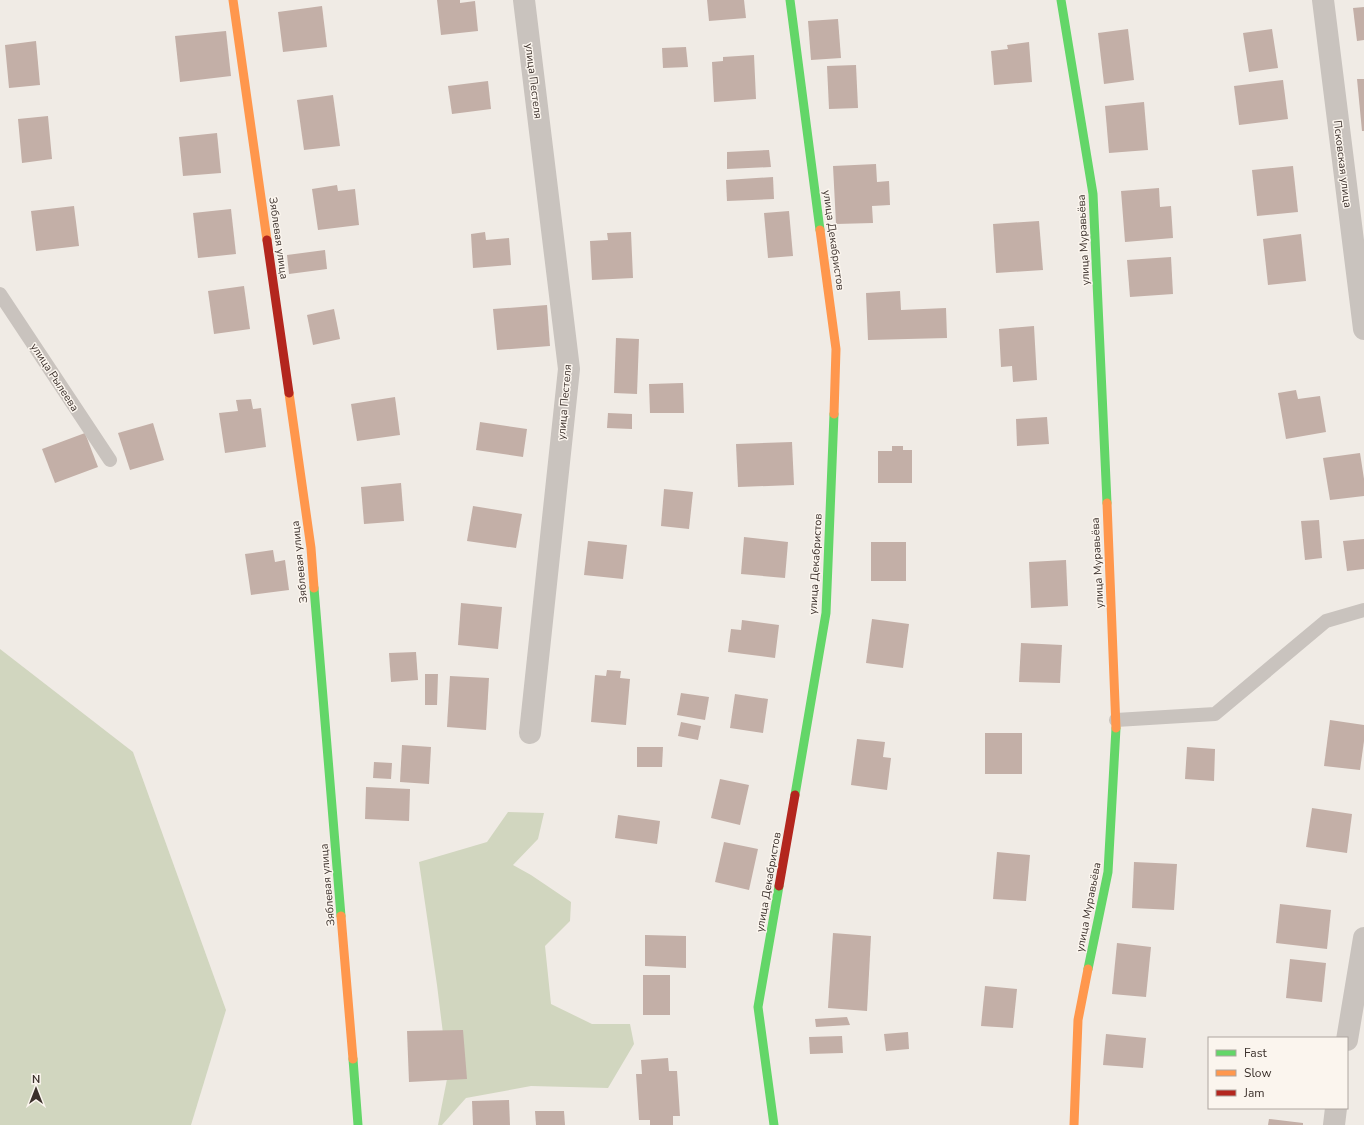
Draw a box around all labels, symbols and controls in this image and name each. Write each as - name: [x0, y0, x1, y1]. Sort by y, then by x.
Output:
- street label: улица Пестеля: [521, 42, 546, 120]
- street label: Псковская улица: [1330, 120, 1355, 209]
- street label: улица Декабристов: [819, 189, 848, 291]
- street label: улица Муравьёва: [1074, 194, 1093, 286]
- street label: Зяблевая улица: [265, 196, 292, 280]
- street label: улица Рылеева: [27, 340, 82, 414]
- street label: улица Пестеля: [554, 363, 575, 441]
- street label: улица Декабристов: [805, 513, 826, 615]
- street label: улица Муравьёва: [1088, 517, 1107, 609]
- street label: Зяблевая улица: [288, 520, 311, 604]
- street label: улица Декабристов: [752, 831, 785, 933]
- street label: Зяблевая улица: [316, 843, 339, 927]
- street label: улица Муравьёва: [1072, 861, 1105, 953]
- legend: [1208, 1037, 1348, 1109]
- text: Fast: [1244, 1045, 1267, 1061]
- text: Slow: [1244, 1065, 1272, 1081]
- north arrow: [16, 1069, 56, 1109]
- text: N: [32, 1072, 40, 1087]
- text: Jam: [1243, 1085, 1265, 1101]

